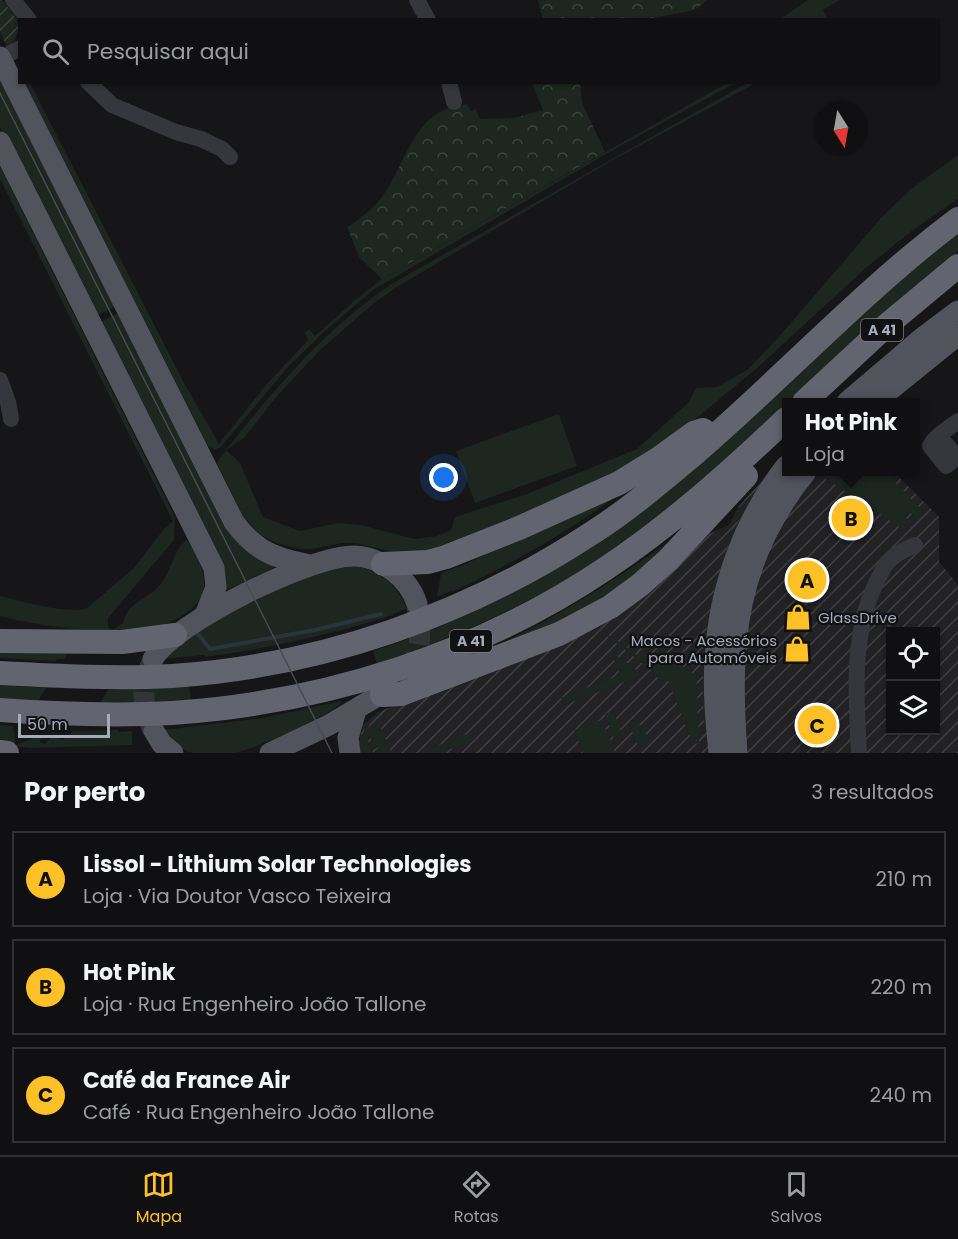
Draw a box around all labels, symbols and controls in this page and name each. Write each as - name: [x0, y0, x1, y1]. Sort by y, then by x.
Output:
- search box: [18, 18, 940, 84]
- icon: search: [39, 35, 72, 68]
- text: Pesquisar aqui: [87, 36, 249, 67]
- north arrow: [814, 102, 868, 156]
- road number: A 41: [861, 319, 903, 341]
- popup: [782, 398, 920, 476]
- text: Hot Pink: [805, 407, 897, 438]
- text: Loja: [805, 440, 845, 468]
- your location: [429, 463, 458, 492]
- pin: B: [832, 496, 870, 540]
- pin: A: [788, 558, 826, 602]
- shop icon: GlassDrive: [783, 602, 813, 632]
- place label: GlassDrive: [818, 607, 897, 628]
- map controls: [886, 627, 940, 735]
- button: locate: [886, 627, 940, 681]
- road number: A 41: [450, 630, 492, 652]
- place label: Macos - Acessórios para Automóveis: [631, 630, 777, 668]
- shop icon: Macos - Acessórios para Automóveis: [782, 634, 812, 664]
- button: layers: [886, 681, 940, 735]
- pin: C: [798, 702, 836, 748]
- scale bar: [18, 711, 110, 738]
- text: 50 m: [27, 713, 68, 736]
- text: Por perto: [24, 774, 145, 810]
- text: 3 resultados: [811, 778, 934, 806]
- text: Lissol - Lithium Solar Technologies: [83, 849, 472, 880]
- text: A: [38, 865, 53, 893]
- text: 210 m: [876, 865, 932, 893]
- text: Loja · Via Doutor Vasco Teixeira: [83, 882, 392, 910]
- text: Hot Pink: [83, 957, 175, 988]
- text: B: [39, 973, 52, 1001]
- text: 220 m: [871, 973, 932, 1001]
- text: Loja · Rua Engenheiro João Tallone: [83, 990, 426, 1018]
- text: Café da France Air: [83, 1065, 290, 1096]
- text: C: [38, 1081, 53, 1109]
- text: 240 m: [869, 1081, 932, 1109]
- text: Café · Rua Engenheiro João Tallone: [83, 1098, 434, 1126]
- tab: Mapa: [136, 1168, 182, 1229]
- tab: Rotas: [454, 1168, 499, 1229]
- tab: Salvos: [770, 1168, 822, 1229]

